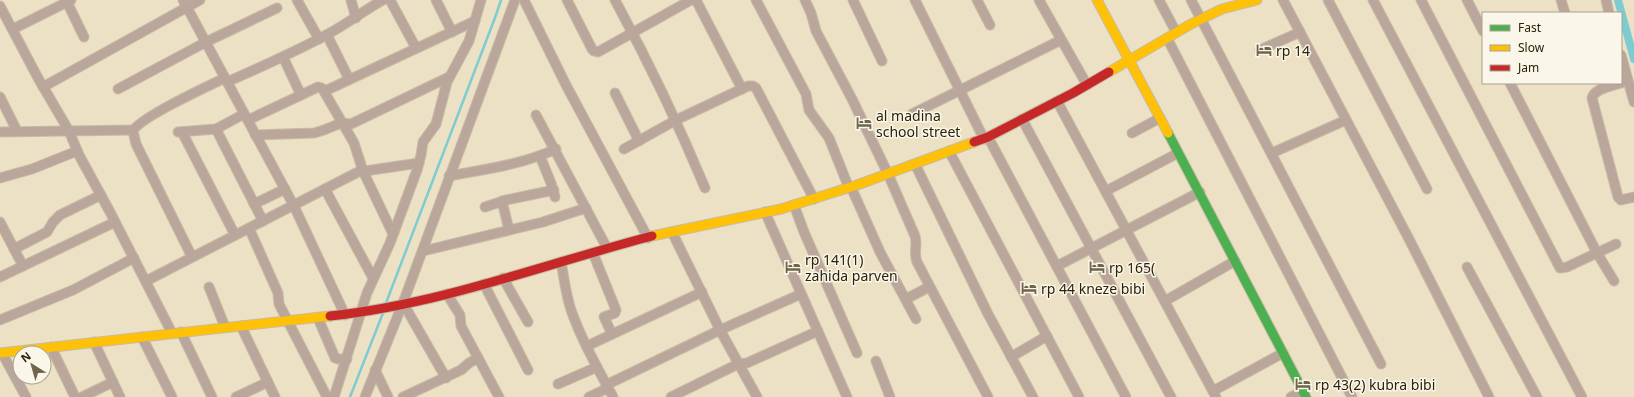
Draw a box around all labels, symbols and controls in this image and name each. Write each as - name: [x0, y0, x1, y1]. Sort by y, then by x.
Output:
- legend: [1482, 12, 1622, 84]
- text: Fast: [1518, 19, 1542, 36]
- text: Slow: [1518, 39, 1545, 56]
- hotel icon: rp 14: [1255, 41, 1273, 59]
- place label: rp 14: [1276, 41, 1310, 60]
- text: Jam: [1517, 59, 1539, 76]
- place label: al madina school street: [876, 106, 960, 141]
- hotel icon: al madina school street: [855, 114, 873, 132]
- place label: rp 141(1) zahida parven: [805, 250, 898, 285]
- hotel icon: rp 141(1) zahida parven: [784, 258, 802, 276]
- hotel icon: rp 165(: [1088, 258, 1106, 276]
- place label: rp 165(: [1109, 258, 1155, 277]
- hotel icon: rp 44 kneze bibi: [1020, 279, 1038, 297]
- place label: rp 44 kneze bibi: [1041, 279, 1145, 298]
- north arrow: [12, 345, 52, 385]
- text: N: [18, 348, 34, 365]
- hotel icon: rp 43(2) kubra bibi: [1294, 375, 1312, 393]
- place label: rp 43(2) kubra bibi: [1315, 375, 1435, 394]

